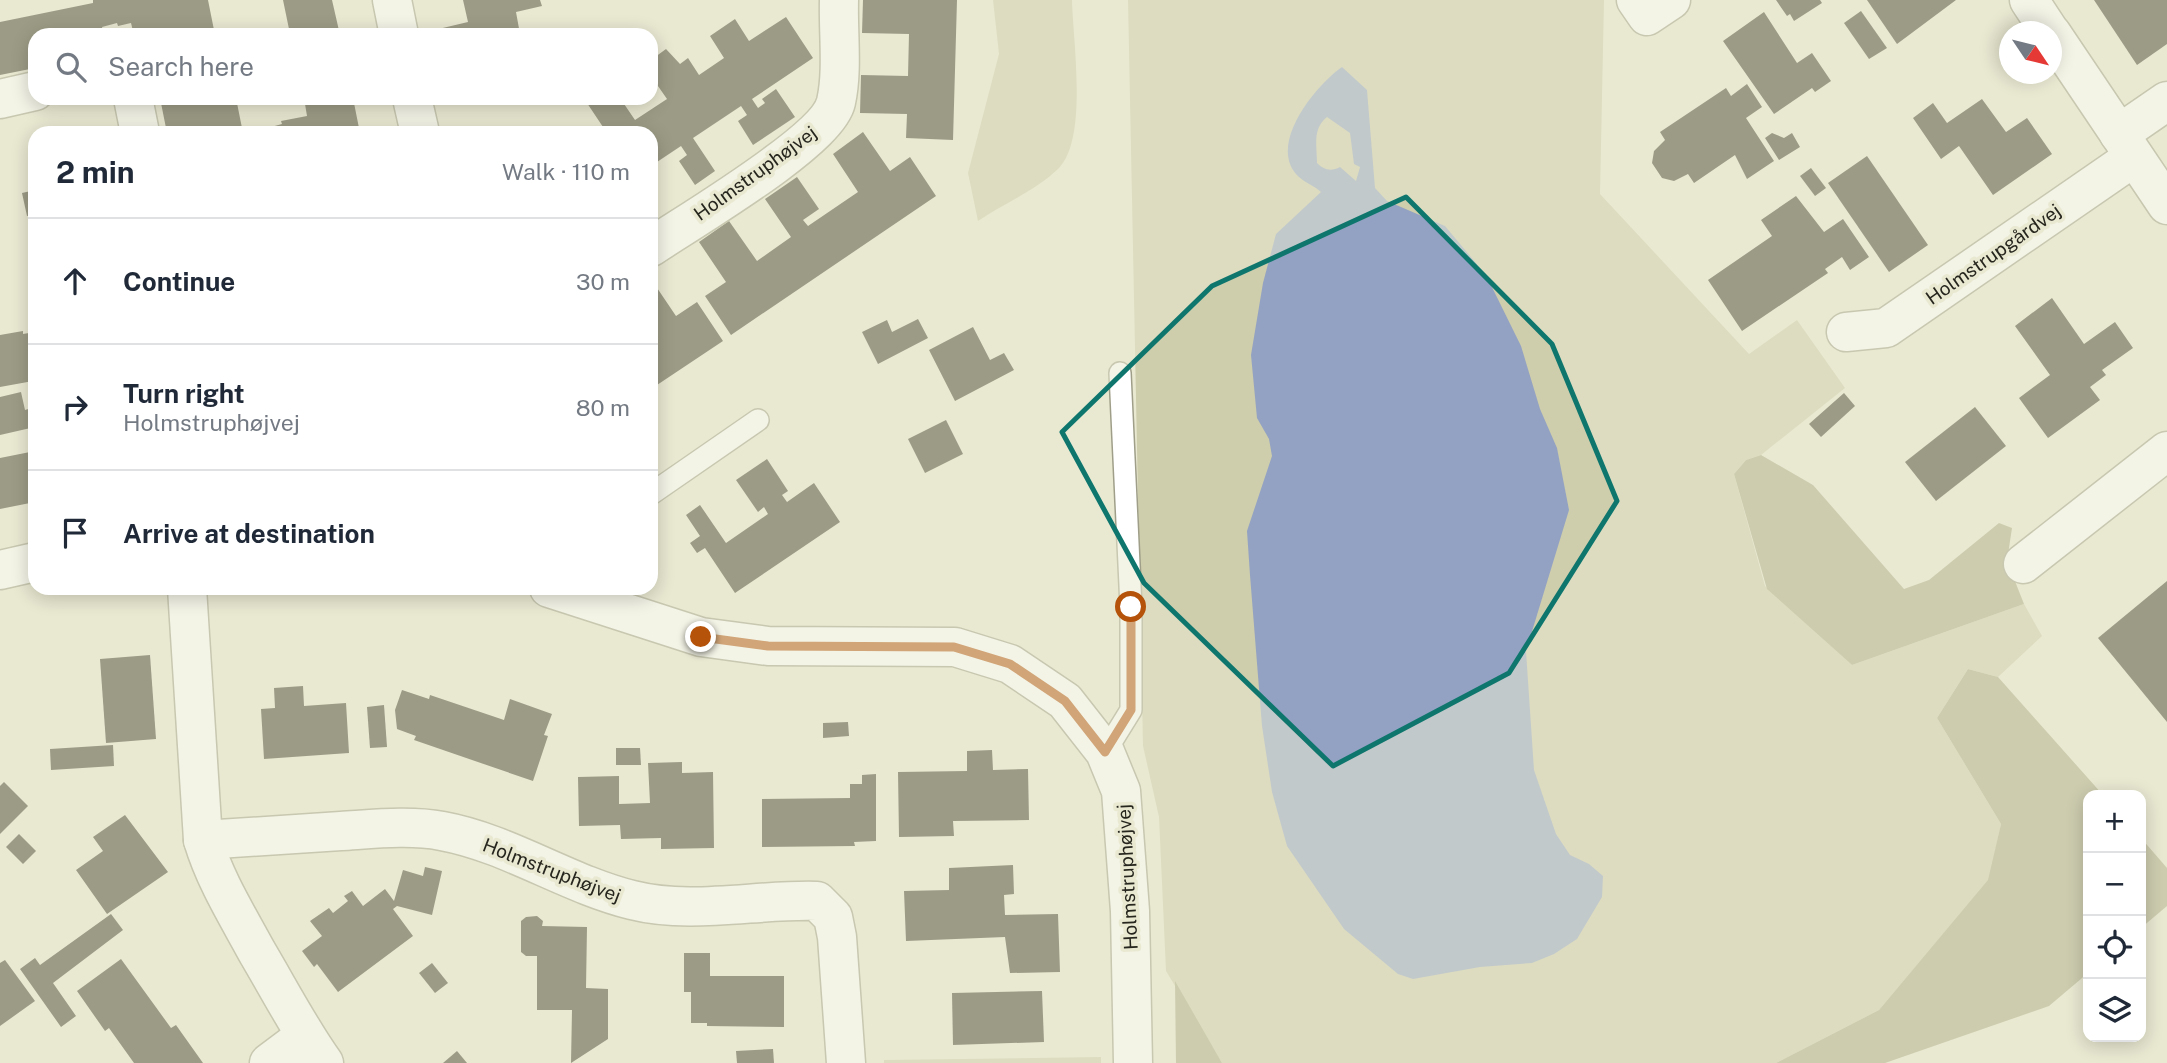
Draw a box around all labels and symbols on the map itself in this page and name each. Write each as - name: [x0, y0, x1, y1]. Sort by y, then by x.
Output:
- north arrow: [1999, 21, 2062, 84]
- street label: Holmstruphøjvej: [689, 121, 821, 225]
- street label: Holmstrupgårdvej: [1921, 199, 2065, 309]
- route start: [1115, 591, 1146, 622]
- route end: [685, 621, 716, 652]
- street label: Holmstruphøjvej: [1112, 803, 1142, 951]
- street label: Holmstruphøjvej: [480, 834, 624, 906]

